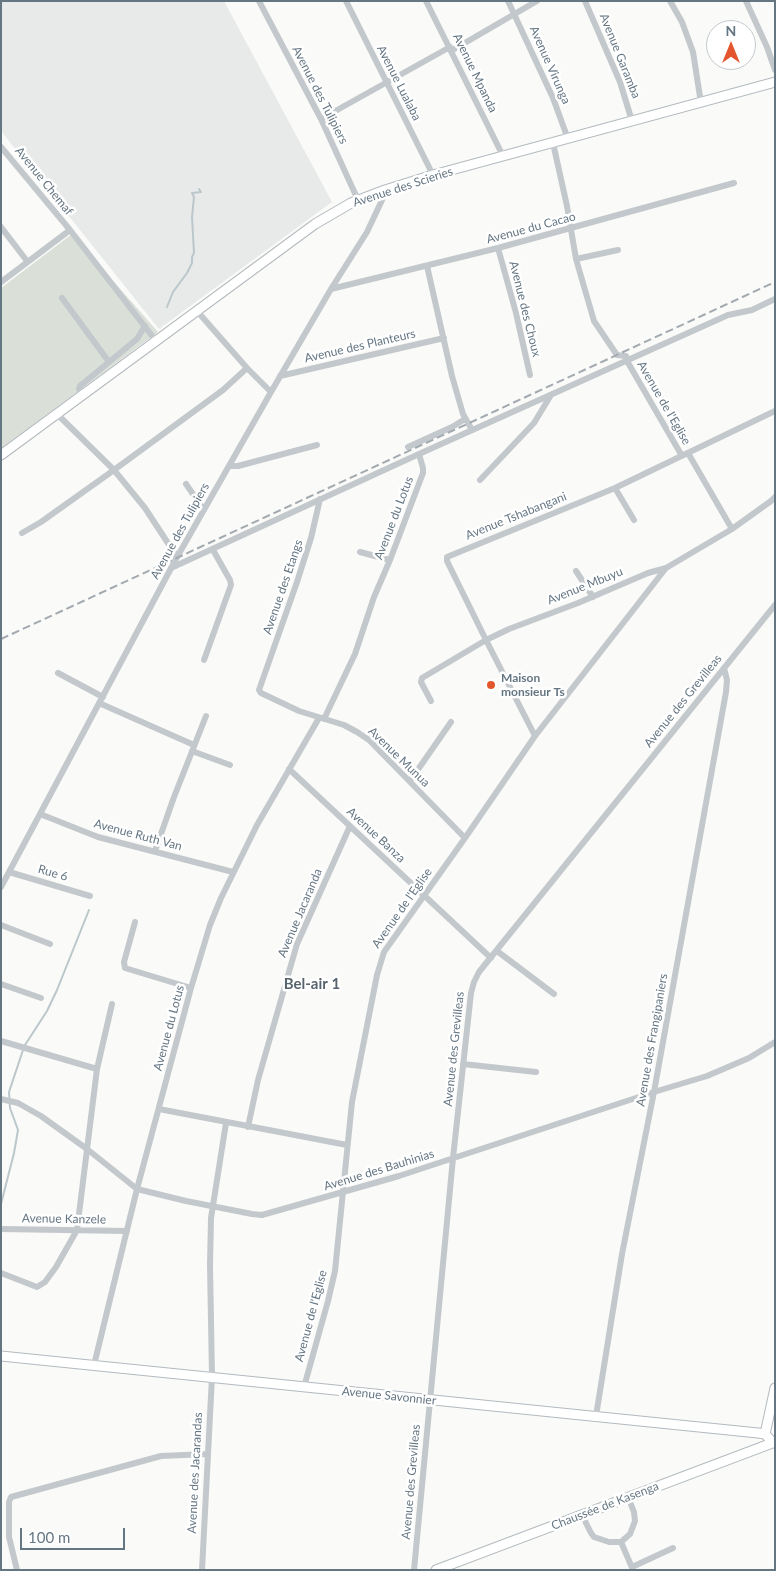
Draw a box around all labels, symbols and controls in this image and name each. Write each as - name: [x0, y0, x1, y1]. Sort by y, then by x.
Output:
- street label: Avenue Garamba: [596, 11, 644, 101]
- north arrow: [706, 20, 756, 70]
- text: N: [726, 22, 736, 39]
- street label: Avenue Virunga: [526, 24, 574, 106]
- street label: Avenue Mpanda: [450, 31, 500, 115]
- street label: Avenue Lualaba: [374, 43, 424, 123]
- street label: Avenue des Tulipiers: [289, 44, 351, 146]
- street label: Avenue Chemaf: [12, 144, 76, 218]
- street label: Avenue des Scieries: [351, 164, 455, 210]
- street label: Avenue du Cacao: [485, 209, 577, 247]
- street label: Avenue des Choux: [506, 260, 544, 358]
- street label: Avenue des Planteurs: [303, 326, 417, 366]
- street label: Avenue de l'Eglise: [634, 359, 694, 447]
- street label: Avenue du Lotus: [372, 474, 416, 562]
- street label: Avenue des Tulipiers: [148, 480, 212, 582]
- street label: Avenue Tshabangani: [463, 489, 569, 543]
- street label: Avenue des Etangs: [260, 538, 306, 636]
- street label: Avenue Mbuyu: [545, 564, 625, 608]
- street label: Avenue des Grevilleas: [641, 652, 725, 750]
- place label: Maison monsieur Ts: [501, 671, 565, 699]
- marker: Maison monsieur Ts: [485, 679, 497, 691]
- street label: Avenue Munua: [365, 724, 433, 790]
- street label: Avenue Banza: [344, 804, 408, 866]
- street label: Avenue Ruth Van: [92, 816, 184, 854]
- street label: Rue 6: [36, 862, 70, 884]
- street label: Avenue de l'Eglise: [369, 865, 435, 951]
- street label: Avenue Jacaranda: [275, 867, 325, 959]
- street label: Avenue des Frangipaniers: [633, 972, 671, 1108]
- district label: Bel-air 1: [284, 975, 340, 993]
- street label: Avenue du Lotus: [151, 984, 187, 1072]
- street label: Avenue des Grevilleas: [441, 991, 467, 1107]
- street label: Avenue des Bauhinias: [322, 1146, 436, 1194]
- street label: Avenue Kanzele: [22, 1211, 106, 1227]
- street label: Avenue de l'Eglise: [292, 1269, 330, 1363]
- street label: Avenue Savonnier: [341, 1384, 437, 1408]
- street label: Avenue des Jacarandas: [185, 1412, 205, 1534]
- street label: Avenue des Grevilleas: [399, 1424, 423, 1540]
- street label: Chaussée de Kasenga: [549, 1479, 661, 1533]
- scale bar: [22, 1518, 128, 1550]
- text: 100 m: [28, 1528, 70, 1546]

